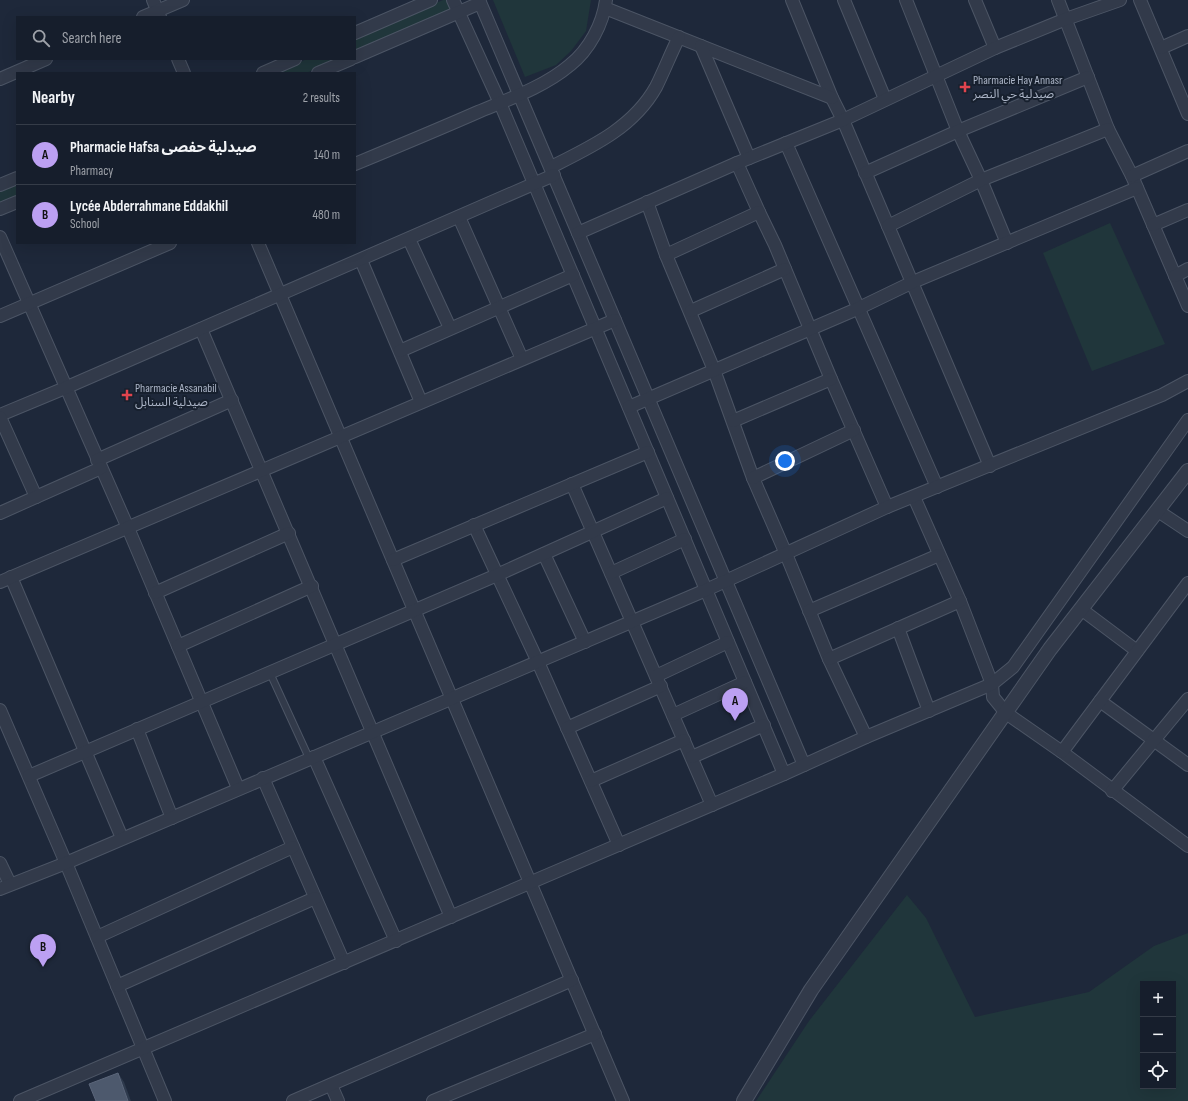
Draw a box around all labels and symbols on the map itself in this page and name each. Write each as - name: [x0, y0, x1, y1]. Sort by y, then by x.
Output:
- place label: Pharmacie Hay Annasr صيدلية حي النصر: [972, 73, 1063, 104]
- marker: Pharmacie Hay Annasr صيدلية حي النصر: [960, 82, 970, 92]
- place label: Pharmacie Assanabil صيدلية السنابل: [135, 381, 217, 410]
- marker: Pharmacie Assanabil صيدلية السنابل: [122, 390, 132, 400]
- your location: [775, 451, 795, 471]
- pin: A: [722, 688, 748, 721]
- pin: B: [30, 934, 56, 967]

